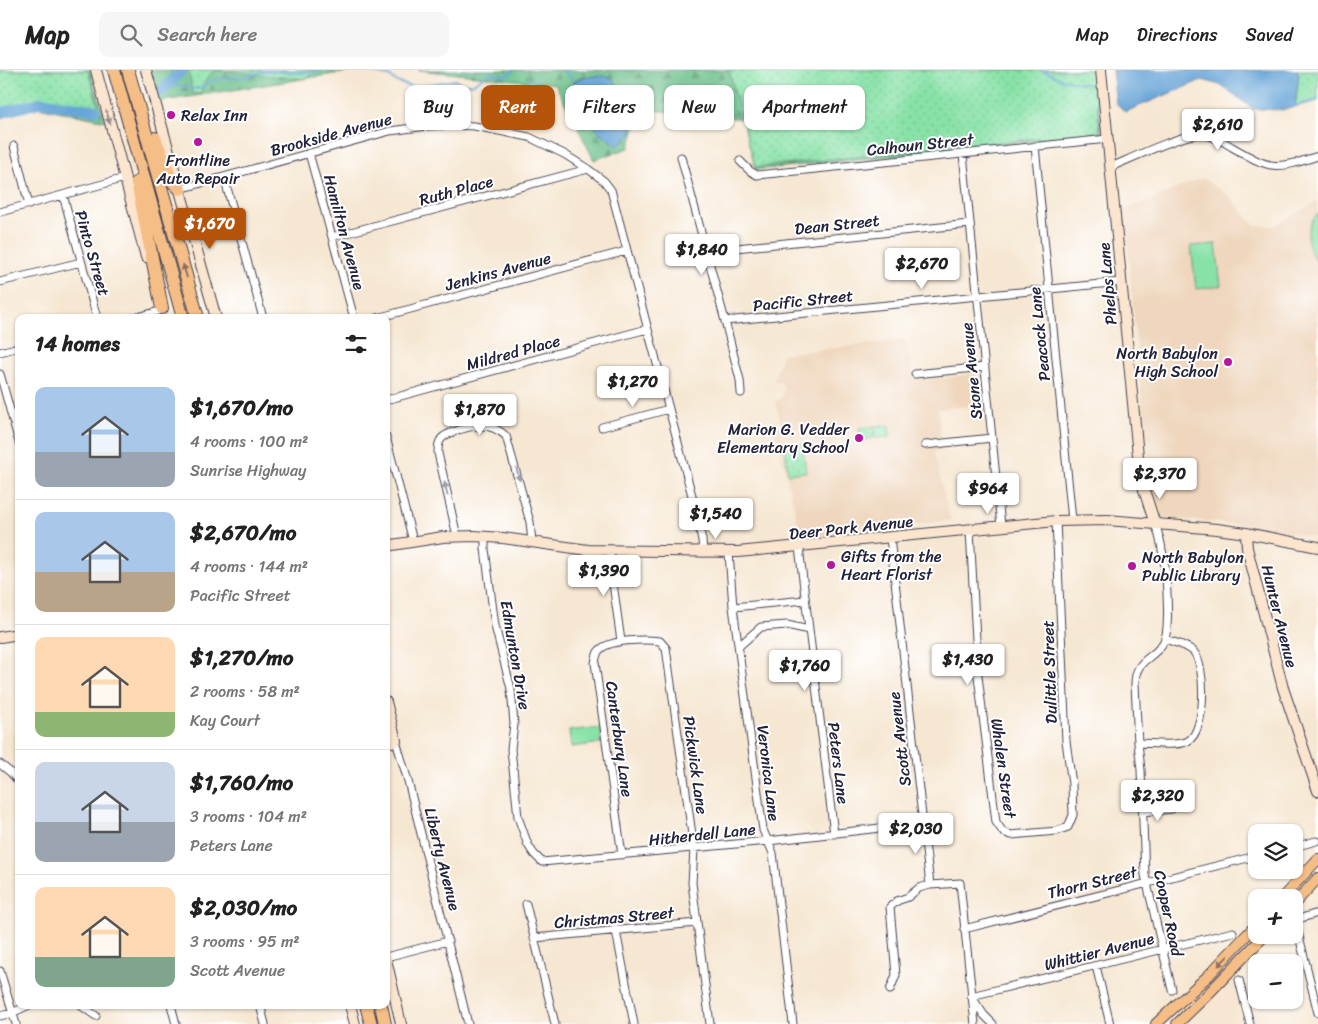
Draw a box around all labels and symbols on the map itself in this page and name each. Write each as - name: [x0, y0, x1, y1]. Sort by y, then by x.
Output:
- place label: Relax Inn: [181, 101, 248, 130]
- street label: Brookside Avenue: [267, 104, 395, 165]
- pin: $2,610: [1177, 108, 1259, 151]
- marker: Relax Inn: [165, 109, 177, 121]
- one-way arrow: [105, 110, 113, 125]
- street label: Calhoun Street: [865, 124, 975, 165]
- marker: Frontline Auto Repair: [192, 136, 204, 148]
- place label: Frontline Auto Repair: [155, 146, 241, 193]
- street label: Ruth Place: [416, 167, 497, 214]
- street label: Hamilton Avenue: [315, 171, 374, 294]
- street label: Dean Street: [793, 206, 881, 243]
- street label: Pinto Street: [66, 207, 119, 299]
- pin: $1,670: [169, 208, 251, 250]
- pin: $1,840: [661, 234, 743, 276]
- street label: Phelps Lane: [1089, 241, 1126, 326]
- street label: Jenkins Avenue: [441, 243, 554, 300]
- pin: $2,670: [881, 248, 963, 290]
- one-way arrow: [180, 263, 188, 278]
- street label: Pacific Street: [751, 281, 855, 320]
- street label: Peacock Lane: [1020, 285, 1059, 383]
- street label: Stone Avenue: [952, 321, 991, 421]
- street label: Mildred Place: [463, 326, 563, 379]
- place label: North Babylon High School: [1116, 339, 1218, 386]
- marker: North Babylon High School: [1222, 356, 1234, 368]
- pin: $1,270: [592, 366, 674, 408]
- pin: $1,870: [439, 394, 521, 436]
- place label: Marion G. Vedder Elementary School: [717, 415, 850, 462]
- marker: Marion G. Vedder Elementary School: [853, 432, 865, 444]
- pin: $2,370: [1119, 458, 1201, 500]
- one-way arrow: [514, 467, 522, 482]
- pin: $964: [958, 472, 1018, 515]
- one-way arrow: [442, 481, 450, 496]
- pin: $1,540: [675, 498, 757, 540]
- street label: Deer Park Avenue: [788, 507, 915, 548]
- place label: Gifts from the Heart Florist: [841, 542, 942, 589]
- place label: North Babylon Public Library: [1142, 543, 1244, 590]
- pin: $1,390: [563, 554, 645, 597]
- marker: Gifts from the Heart Florist: [825, 559, 837, 571]
- marker: North Babylon Public Library: [1126, 560, 1138, 572]
- street label: Hunter Avenue: [1253, 561, 1306, 671]
- street label: Edmunton Drive: [492, 598, 539, 712]
- street label: Dulittle Street: [1033, 620, 1066, 724]
- pin: $1,430: [927, 644, 1009, 686]
- pin: $1,760: [764, 650, 846, 692]
- street label: Canterbury Lane: [597, 679, 642, 799]
- street label: Scott Avenue: [879, 690, 920, 788]
- street label: Pickwick Lane: [674, 714, 717, 816]
- street label: Whalen Street: [982, 716, 1025, 820]
- street label: Peters Lane: [819, 720, 858, 806]
- street label: Veronica Lane: [748, 724, 789, 823]
- pin: $2,320: [1117, 780, 1199, 822]
- street label: Liberty Avenue: [416, 804, 469, 914]
- pin: $2,030: [875, 812, 957, 855]
- street label: Hitherdell Lane: [647, 814, 757, 855]
- street label: Thorn Street: [1044, 857, 1140, 908]
- street label: Cooper Road: [1145, 867, 1192, 960]
- street label: Christmas Street: [553, 898, 676, 937]
- street label: Whittier Avenue: [1041, 924, 1157, 979]
- one-way arrow: [1217, 954, 1229, 966]

